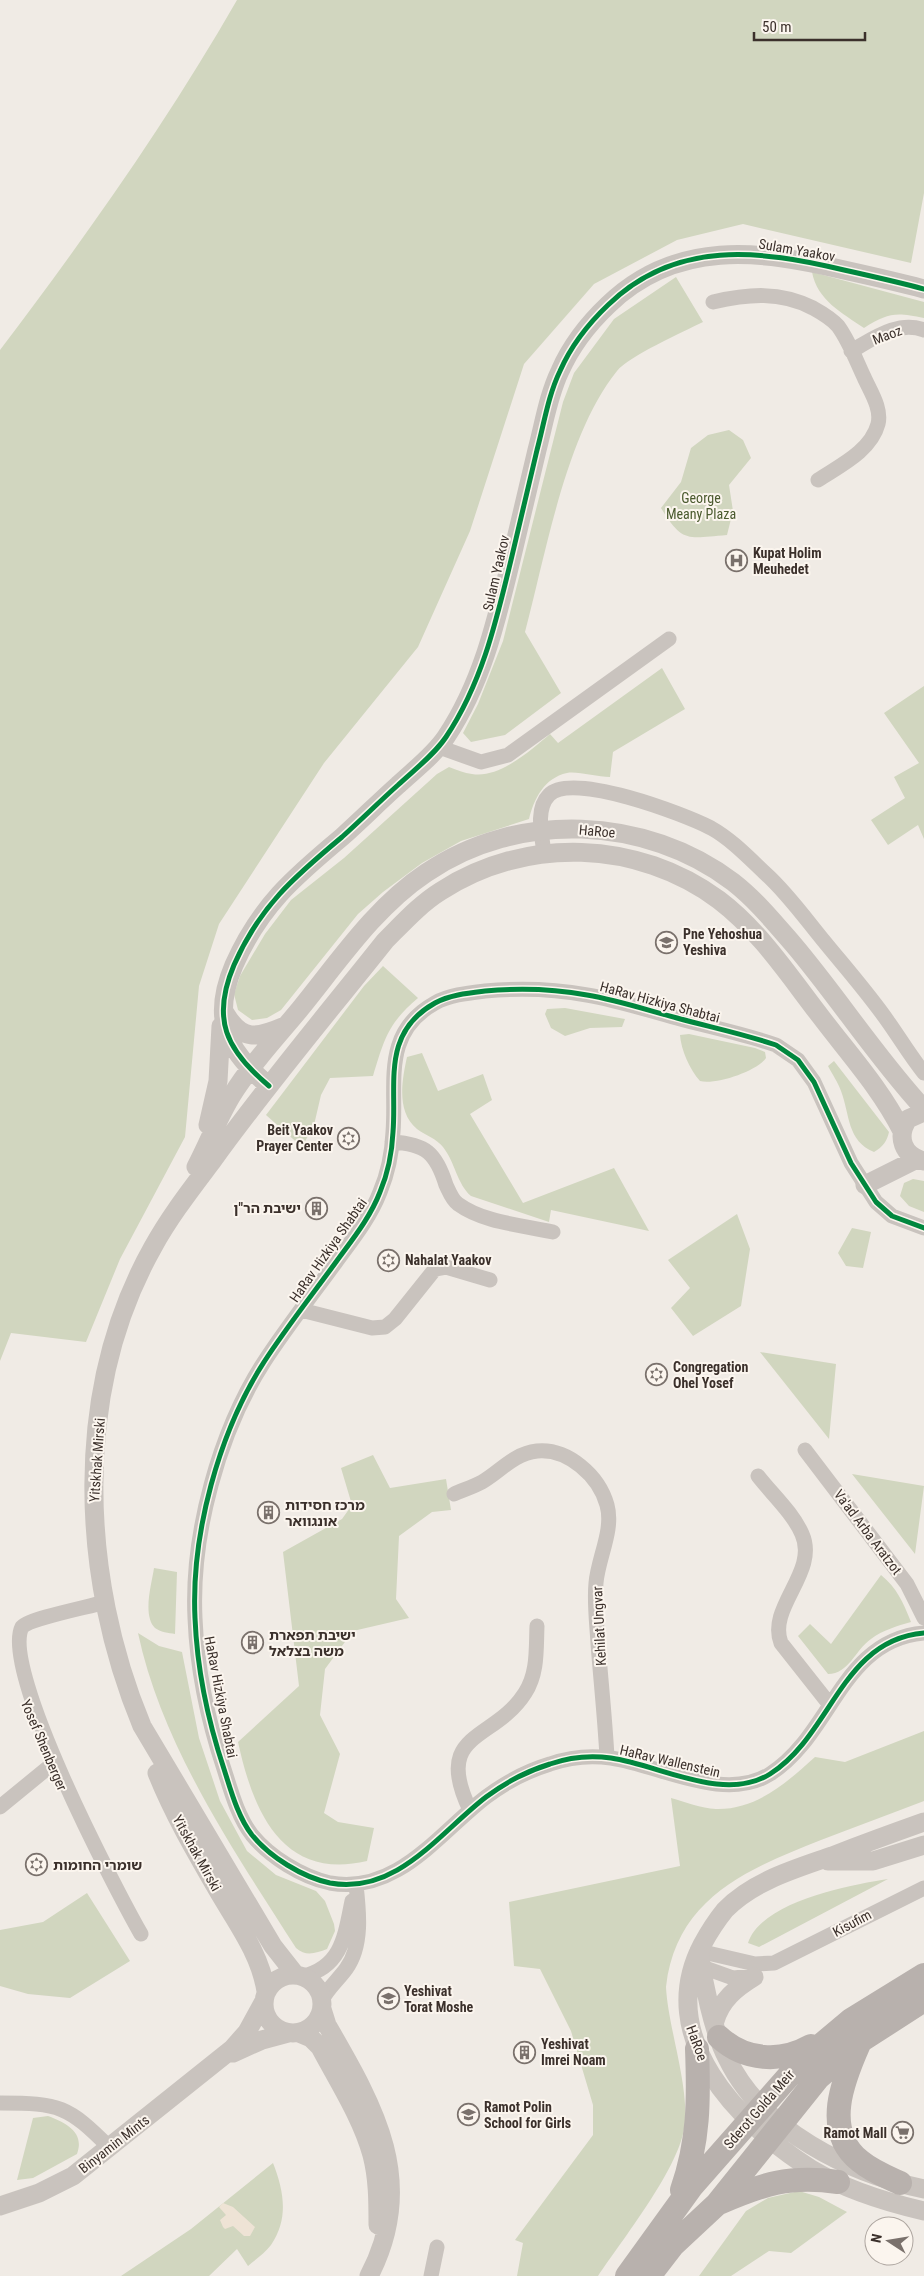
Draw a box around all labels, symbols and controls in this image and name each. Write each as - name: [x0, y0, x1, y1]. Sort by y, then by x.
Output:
- scale bar: [754, 10, 865, 42]
- text: 50 m: [762, 18, 792, 36]
- street label: Sulam Yaakov: [758, 235, 836, 265]
- street label: Maoz: [870, 322, 904, 348]
- park label: George Meany Plaza: [666, 490, 736, 522]
- street label: Sulam Yaakov: [480, 534, 512, 612]
- place label: Kupat Holim Meuhedet: [753, 545, 822, 577]
- hospital icon: Kupat Holim Meuhedet: [725, 549, 749, 573]
- street label: HaRoe: [578, 821, 616, 841]
- place label: Pne Yehoshua Yeshiva: [683, 926, 763, 958]
- school or university icon: Pne Yehoshua Yeshiva: [655, 930, 679, 954]
- street label: HaRav Hizkiya Shabtai: [598, 978, 722, 1026]
- place label: Beit Yaakov Prayer Center: [256, 1122, 334, 1154]
- synagogue icon: Beit Yaakov Prayer Center: [337, 1126, 361, 1150]
- street label: HaRav Hizkiya Shabtai: [286, 1195, 370, 1305]
- building icon: ישיבת הר"ן: [305, 1196, 329, 1220]
- place label: ישיבת הר"ן: [234, 1200, 301, 1216]
- synagogue icon: Nahalat Yaakov: [377, 1248, 401, 1272]
- place label: Nahalat Yaakov: [405, 1252, 492, 1268]
- place label: Congregation Ohel Yosef: [673, 1359, 749, 1391]
- synagogue icon: Congregation Ohel Yosef: [645, 1363, 669, 1387]
- street label: Yitskhak Mirski: [86, 1417, 108, 1503]
- street label: Va'ad Arba Aratzot: [831, 1486, 905, 1578]
- place label: מרכז חסידות אונגוואר: [285, 1497, 365, 1529]
- building icon: מרכז חסידות אונגוואר: [257, 1501, 281, 1525]
- street label: Kehilat Ungvar: [589, 1586, 609, 1666]
- place label: ישיבת תפארת משה בצלאל: [269, 1627, 356, 1659]
- building icon: ישיבת תפארת משה בצלאל: [241, 1631, 265, 1655]
- street label: HaRav Hizkiya Shabtai: [201, 1635, 241, 1759]
- street label: Yosef Shenberger: [18, 1697, 70, 1793]
- street label: HaRav Wallenstein: [618, 1742, 722, 1780]
- street label: Yitskhak Mirski: [170, 1812, 224, 1894]
- synagogue icon: שומרי החומות: [25, 1853, 49, 1877]
- place label: שומרי החומות: [53, 1857, 142, 1873]
- street label: Kisufim: [830, 1906, 874, 1940]
- place label: Yeshivat Torat Moshe: [404, 1983, 474, 2015]
- school or university icon: Yeshivat Torat Moshe: [376, 1987, 400, 2011]
- street label: HaRoe: [683, 2023, 711, 2063]
- place label: Yeshivat Imrei Noam: [541, 2036, 606, 2068]
- building icon: Yeshivat Imrei Noam: [513, 2040, 537, 2064]
- street label: Sderot Golda Meir: [720, 2066, 798, 2152]
- place label: Ramot Polin School for Girls: [484, 2099, 571, 2131]
- school or university icon: Ramot Polin School for Girls: [456, 2103, 480, 2127]
- street label: Binyamin Mints: [76, 2112, 152, 2176]
- supermarket icon: Ramot Mall: [891, 2121, 915, 2145]
- place label: Ramot Mall: [824, 2125, 887, 2141]
- north arrow: [864, 2216, 914, 2266]
- text: N: [868, 2232, 885, 2244]

